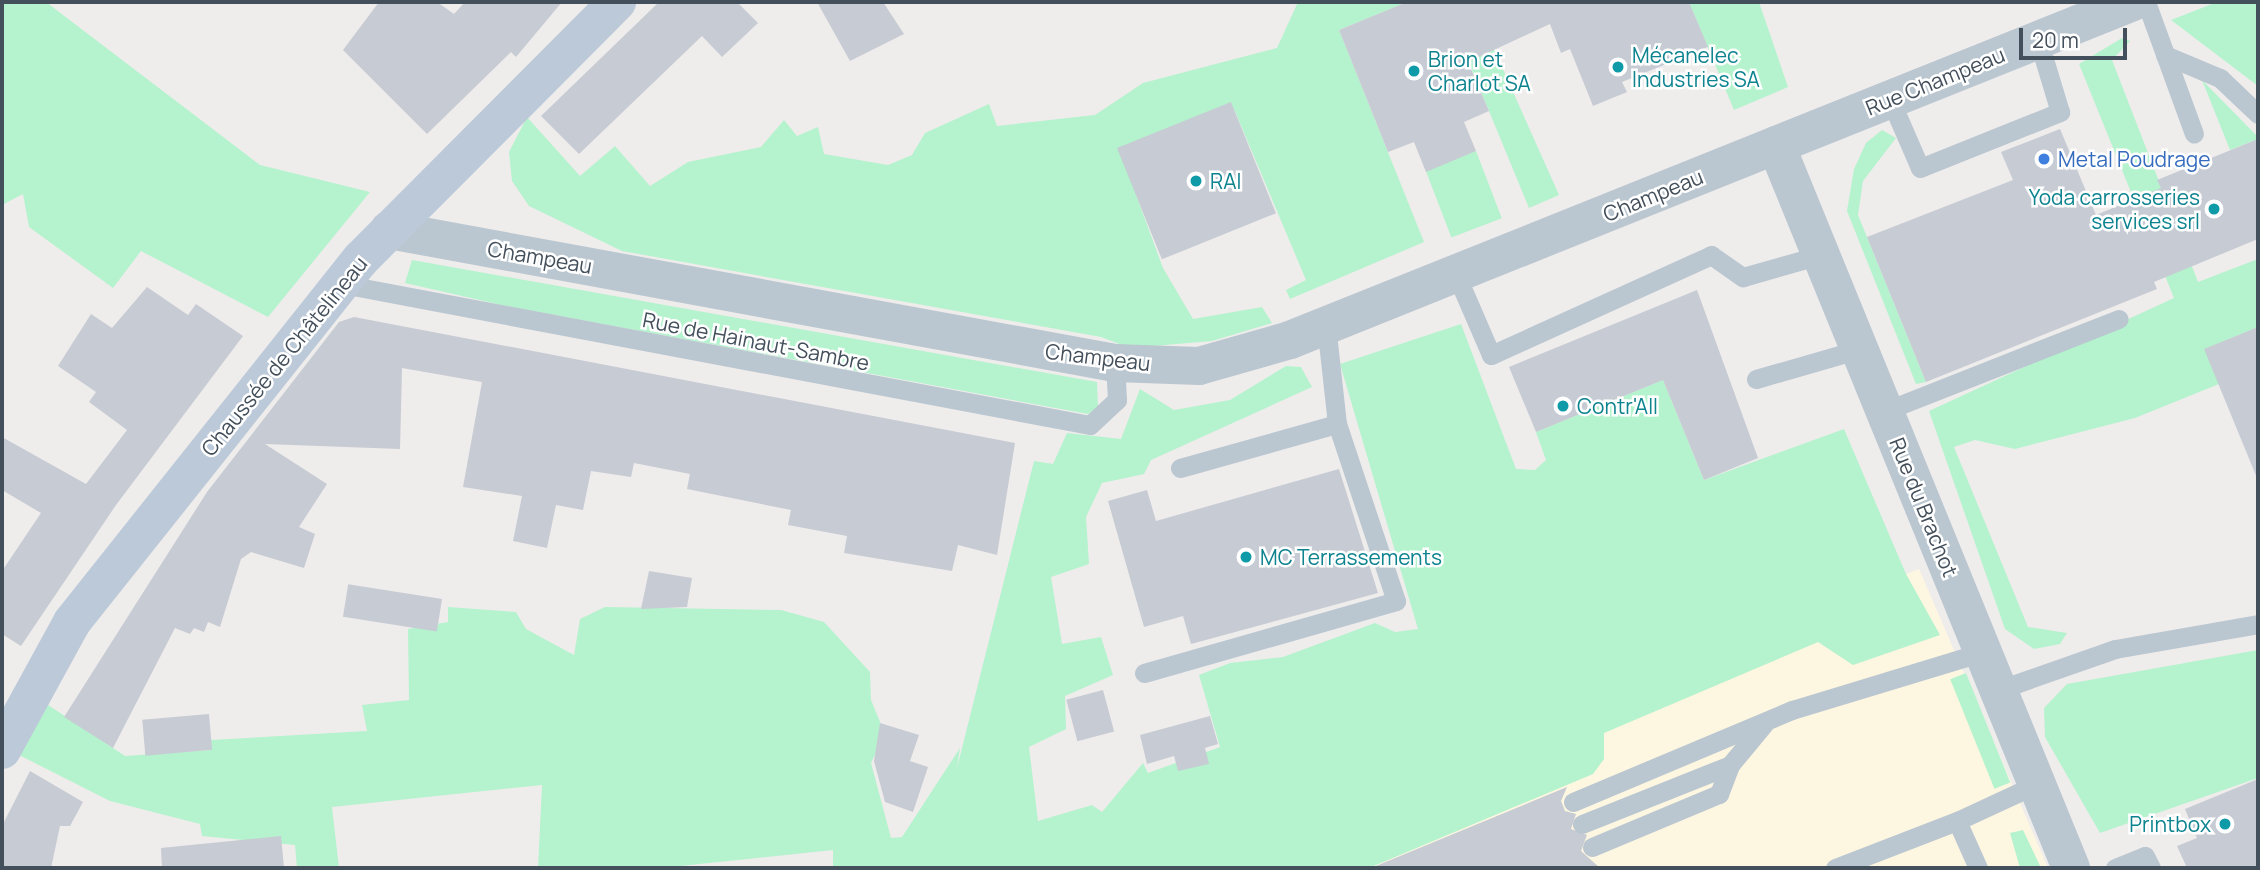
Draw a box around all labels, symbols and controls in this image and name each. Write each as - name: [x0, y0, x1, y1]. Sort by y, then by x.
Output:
- scale bar: [2022, 14, 2130, 58]
- text: 20 m: [2032, 26, 2079, 54]
- place label: Mécanelec Industries SA: [1632, 42, 1760, 92]
- street label: Rue Champeau: [1862, 42, 2008, 120]
- place label: Brion et Charlot SA: [1428, 46, 1531, 96]
- marker: Mécanelec Industries SA: [1610, 59, 1626, 75]
- marker: Brion et Charlot SA: [1406, 63, 1422, 79]
- place label: Metal Poudrage: [2058, 146, 2211, 172]
- marker: Metal Poudrage: [2036, 151, 2052, 167]
- street label: Champeau: [1599, 164, 1707, 226]
- place label: RAI: [1210, 168, 1241, 194]
- marker: RAI: [1188, 173, 1204, 189]
- place label: Yoda carrosseries services srl: [2029, 184, 2200, 234]
- marker: Yoda carrosseries services srl: [2206, 201, 2222, 217]
- street label: Champeau: [486, 235, 594, 279]
- street label: Chaussée de Châtelineau: [196, 251, 372, 461]
- street label: Rue de Hainaut-Sambre: [641, 307, 871, 375]
- street label: Champeau: [1044, 338, 1152, 376]
- place label: Contr'All: [1577, 393, 1658, 419]
- marker: Contr'All: [1555, 398, 1571, 414]
- street label: Rue du Brachot: [1885, 434, 1963, 580]
- place label: MC Terrassements: [1260, 544, 1442, 570]
- marker: MC Terrassements: [1238, 549, 1254, 565]
- place label: Printbox: [2129, 811, 2211, 837]
- marker: Printbox: [2217, 816, 2233, 832]

